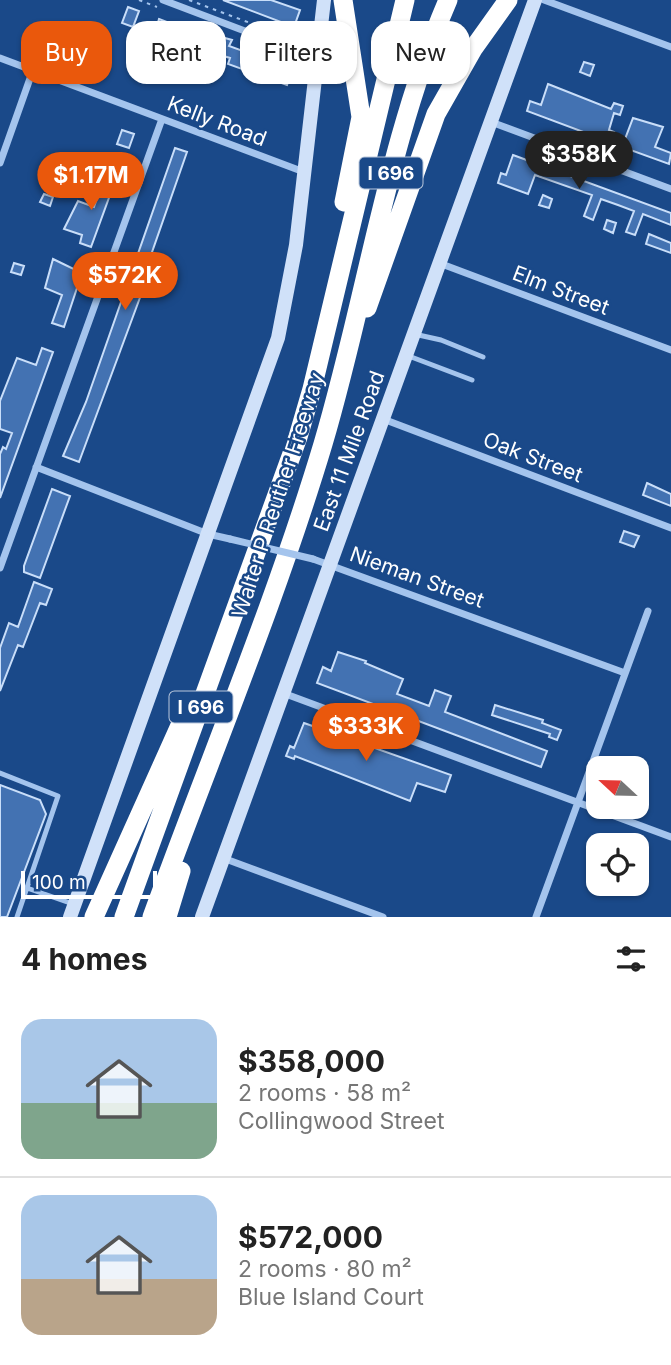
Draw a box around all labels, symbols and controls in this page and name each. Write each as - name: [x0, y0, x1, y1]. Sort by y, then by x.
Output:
- chip: Buy: [21, 21, 112, 84]
- chip: Rent: [126, 21, 226, 84]
- chip: Filters: [240, 21, 357, 84]
- chip: New: [371, 21, 470, 84]
- street label: Kelly Road: [164, 91, 270, 151]
- pin: $358K: [530, 132, 628, 191]
- text: $358K: [541, 140, 617, 168]
- pin: $1.17M: [34, 152, 148, 212]
- road number: I 696: [360, 158, 422, 188]
- text: $1.17M: [53, 161, 129, 189]
- pin: $572K: [76, 252, 174, 312]
- street label: Elm Street: [509, 260, 613, 320]
- text: $572K: [88, 261, 162, 289]
- street label: East 11 Mile Road: [308, 367, 390, 535]
- street label: Walter P Reuther Freeway: [227, 369, 329, 621]
- street label: Oak Street: [480, 427, 586, 487]
- street label: Nieman Street: [347, 541, 488, 613]
- road number: I 696: [170, 692, 232, 722]
- pin: $333K: [317, 704, 415, 763]
- text: $333K: [328, 712, 404, 740]
- north arrow: [586, 756, 649, 819]
- map controls: [586, 756, 649, 896]
- button: locate: [586, 833, 649, 896]
- scale bar: [21, 868, 158, 900]
- text: 100 m: [32, 871, 86, 894]
- icon: filters: [612, 940, 650, 978]
- text: 4 homes: [21, 941, 148, 977]
- text: $358,000: [238, 1043, 385, 1079]
- icon: home: [77, 1047, 161, 1131]
- text: 2 rooms · 58 m²: [238, 1079, 411, 1107]
- text: Collingwood Street: [238, 1107, 444, 1135]
- text: $572,000: [238, 1219, 383, 1255]
- icon: home: [77, 1223, 161, 1307]
- text: 2 rooms · 80 m²: [238, 1255, 412, 1283]
- text: Blue Island Court: [238, 1283, 424, 1311]

